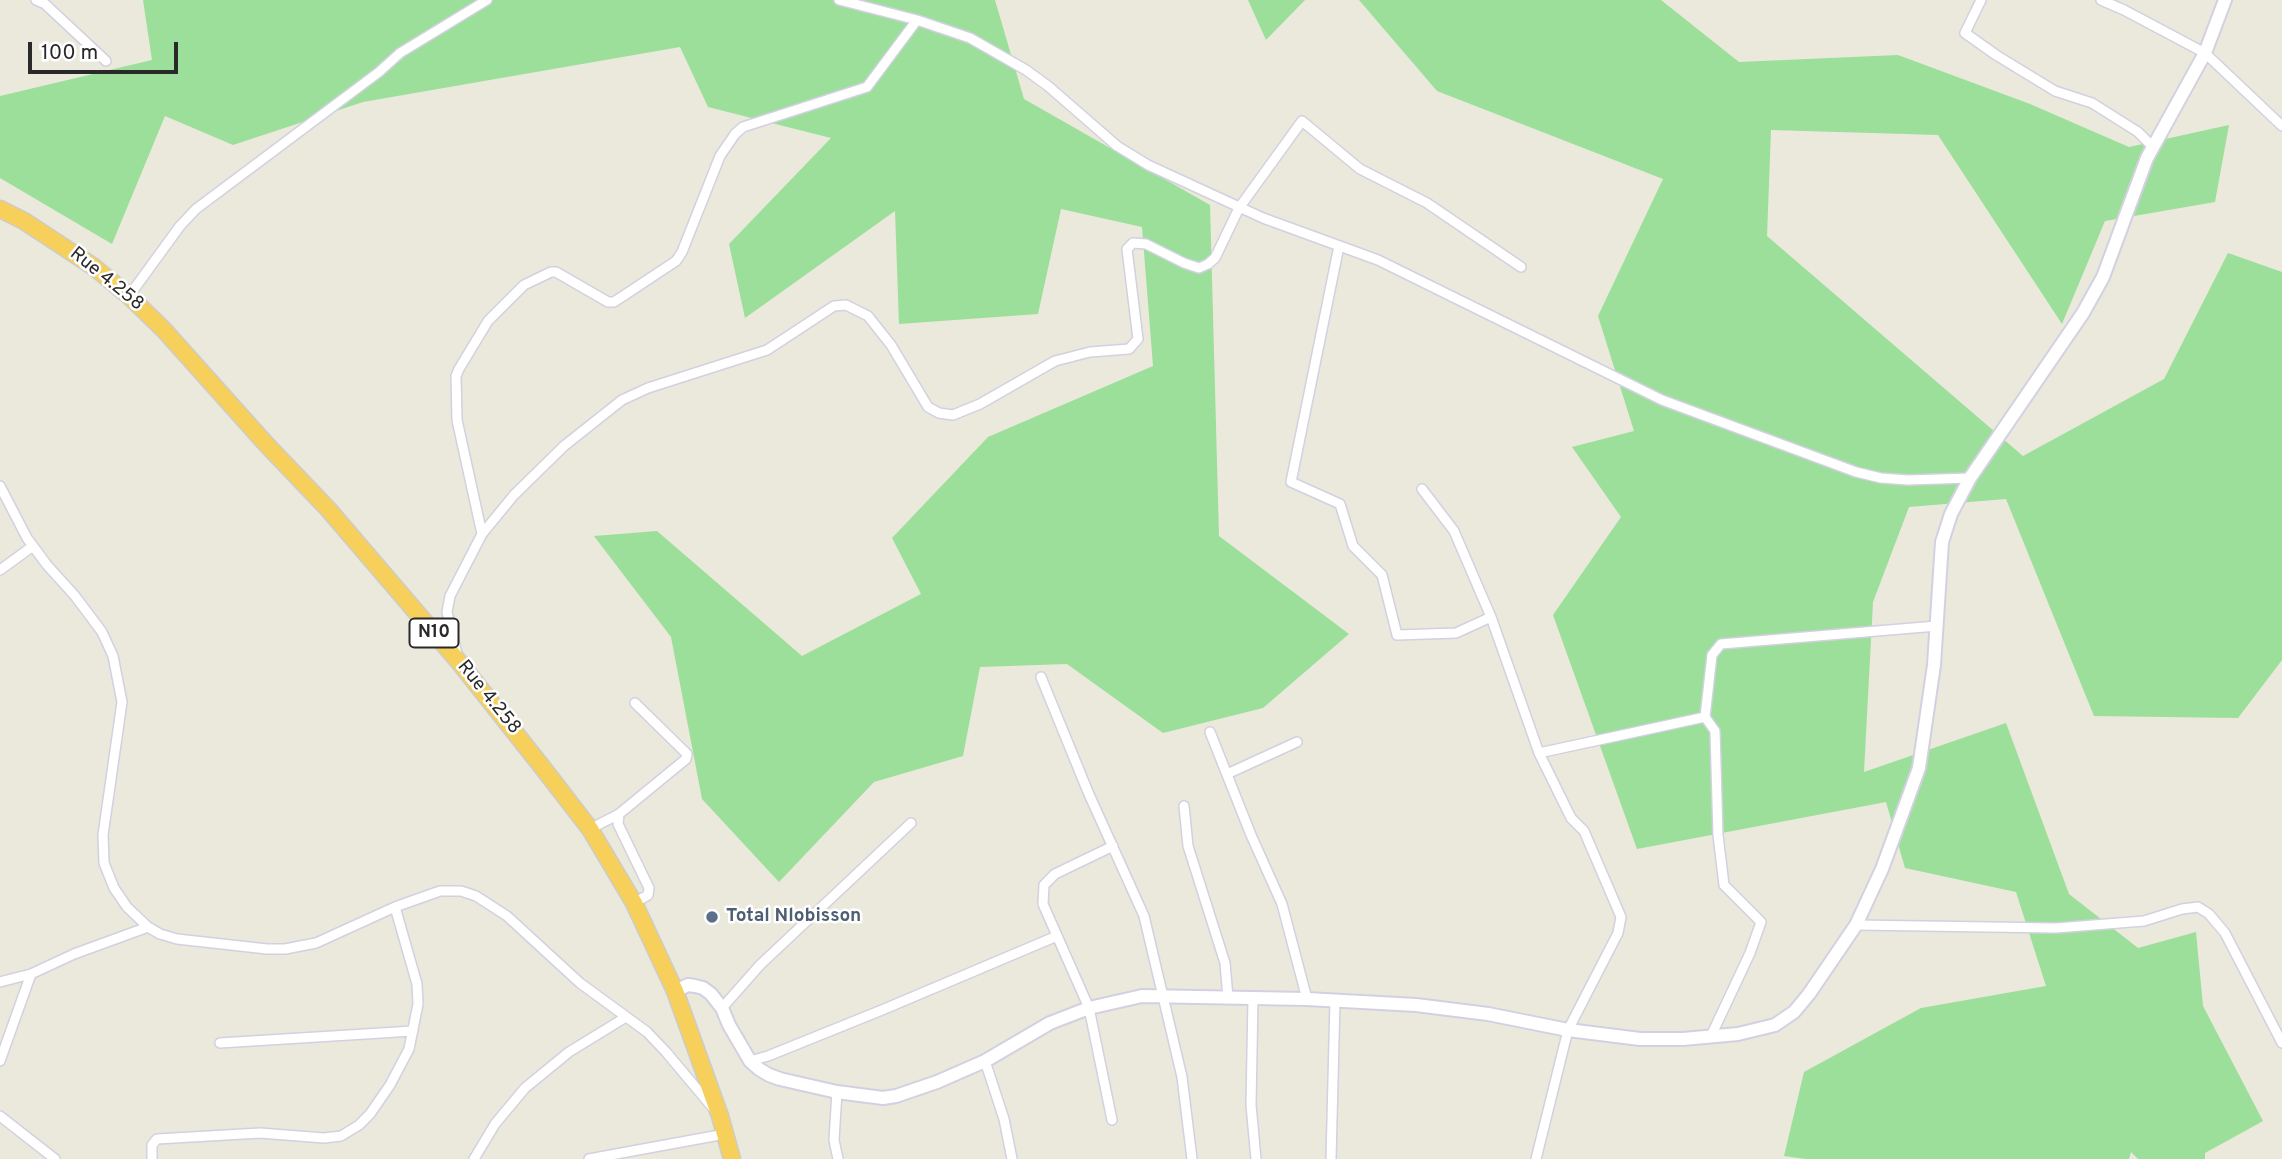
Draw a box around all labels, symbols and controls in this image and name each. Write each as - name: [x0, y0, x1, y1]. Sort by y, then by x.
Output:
- scale bar: [32, 28, 182, 72]
- text: 100 m: [41, 40, 98, 67]
- street label: Rue 4.258: [64, 243, 148, 317]
- road number: N10: [410, 618, 458, 648]
- street label: Rue 4.258: [451, 656, 525, 740]
- place label: Total Nlobisson: [726, 906, 861, 928]
- marker: Total Nlobisson: [704, 909, 720, 925]

